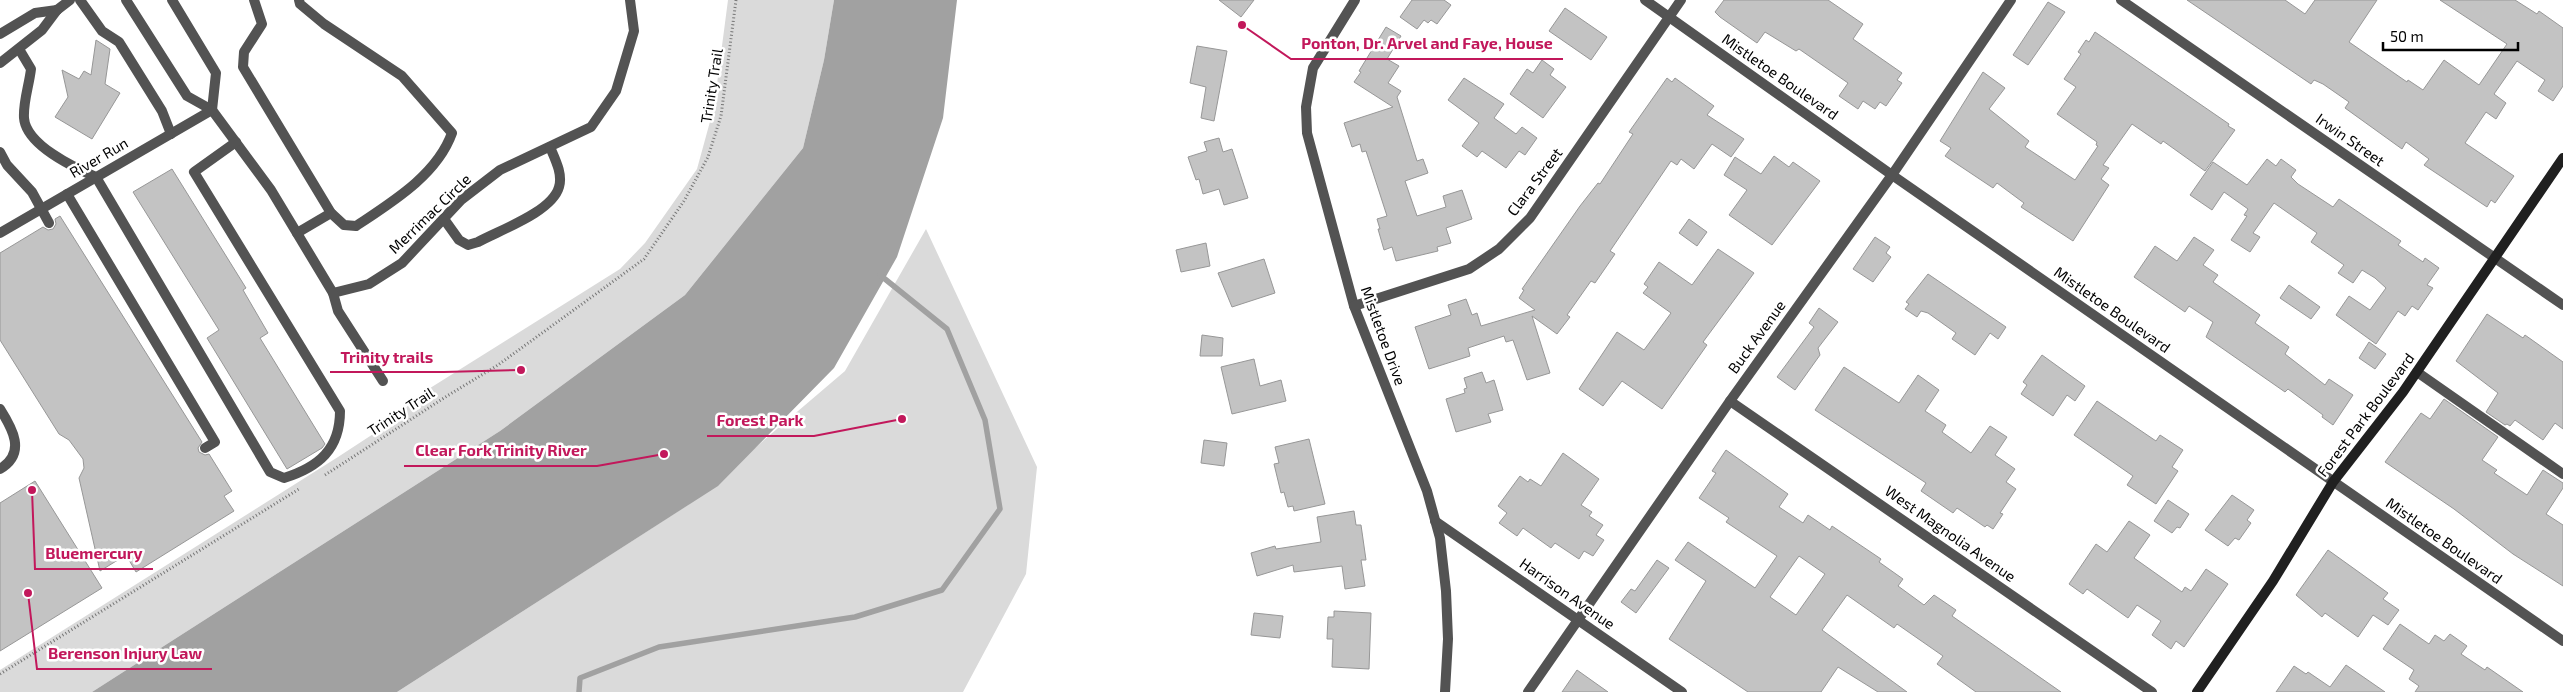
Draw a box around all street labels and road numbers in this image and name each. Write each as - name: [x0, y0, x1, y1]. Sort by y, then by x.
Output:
- street label: Mistletoe Boulevard: [1719, 29, 1842, 123]
- street label: Trinity Trail: [696, 47, 726, 125]
- street label: Irwin Street: [2313, 109, 2389, 170]
- street label: River Run: [66, 133, 131, 181]
- street label: Clara Street: [1503, 144, 1566, 219]
- street label: Merrimac Circle: [385, 170, 474, 257]
- street label: Mistletoe Boulevard: [2051, 262, 2174, 356]
- street label: Mistletoe Drive: [1358, 284, 1410, 388]
- street label: Buck Avenue: [1724, 296, 1789, 376]
- street label: Forest Park Boulevard: [2313, 349, 2418, 480]
- street label: Trinity Trail: [364, 383, 437, 439]
- street label: West Magnolia Avenue: [1882, 481, 2019, 585]
- street label: Mistletoe Boulevard: [2383, 493, 2506, 587]
- street label: Harrison Avenue: [1516, 554, 1619, 633]

